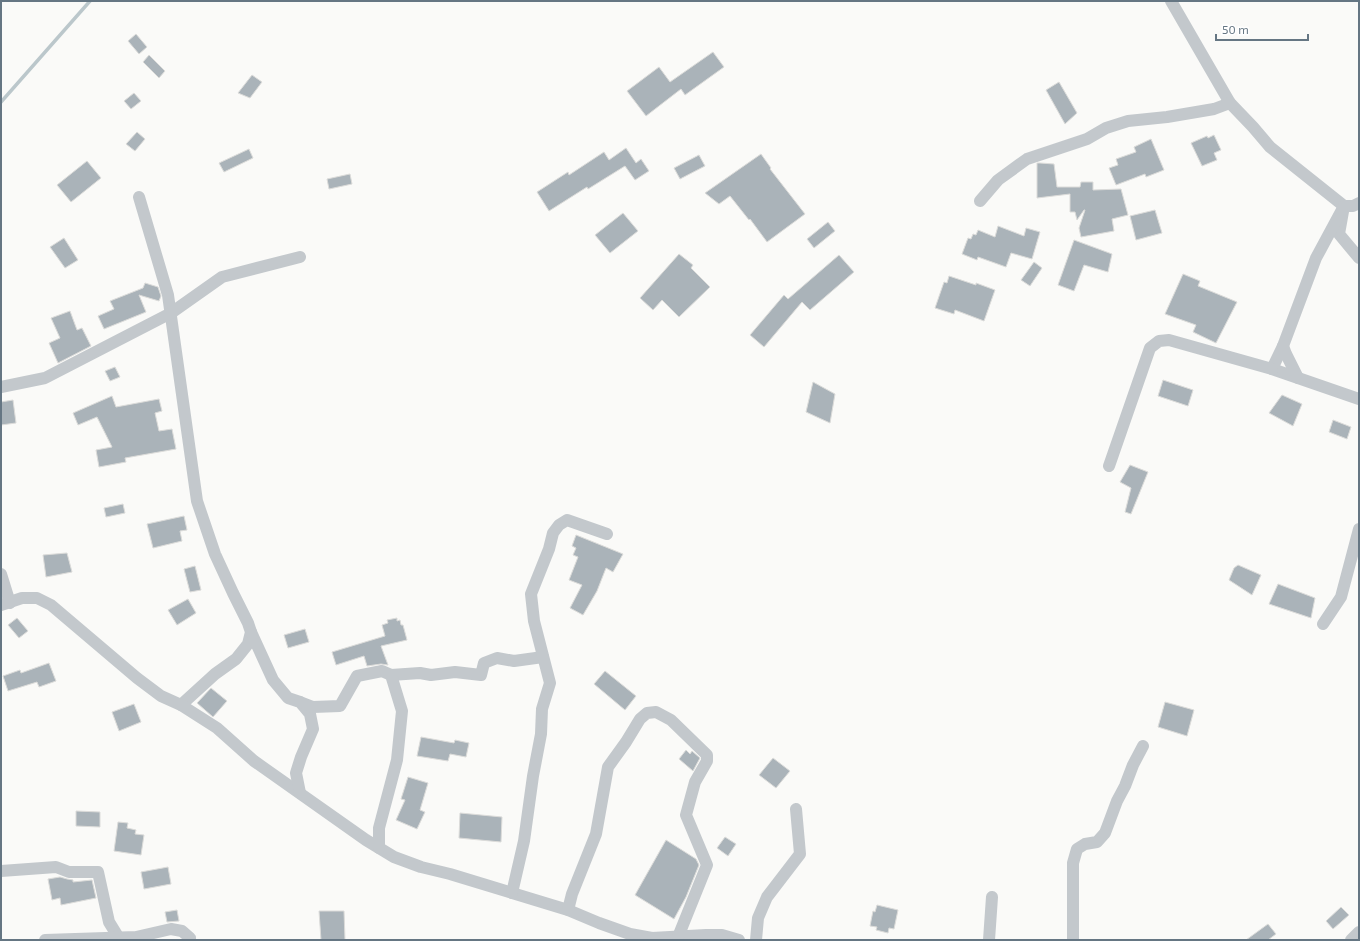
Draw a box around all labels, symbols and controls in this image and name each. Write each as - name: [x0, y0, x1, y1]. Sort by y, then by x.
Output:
- scale bar: [1216, 16, 1308, 42]
- text: 50 m: [1222, 22, 1249, 36]

